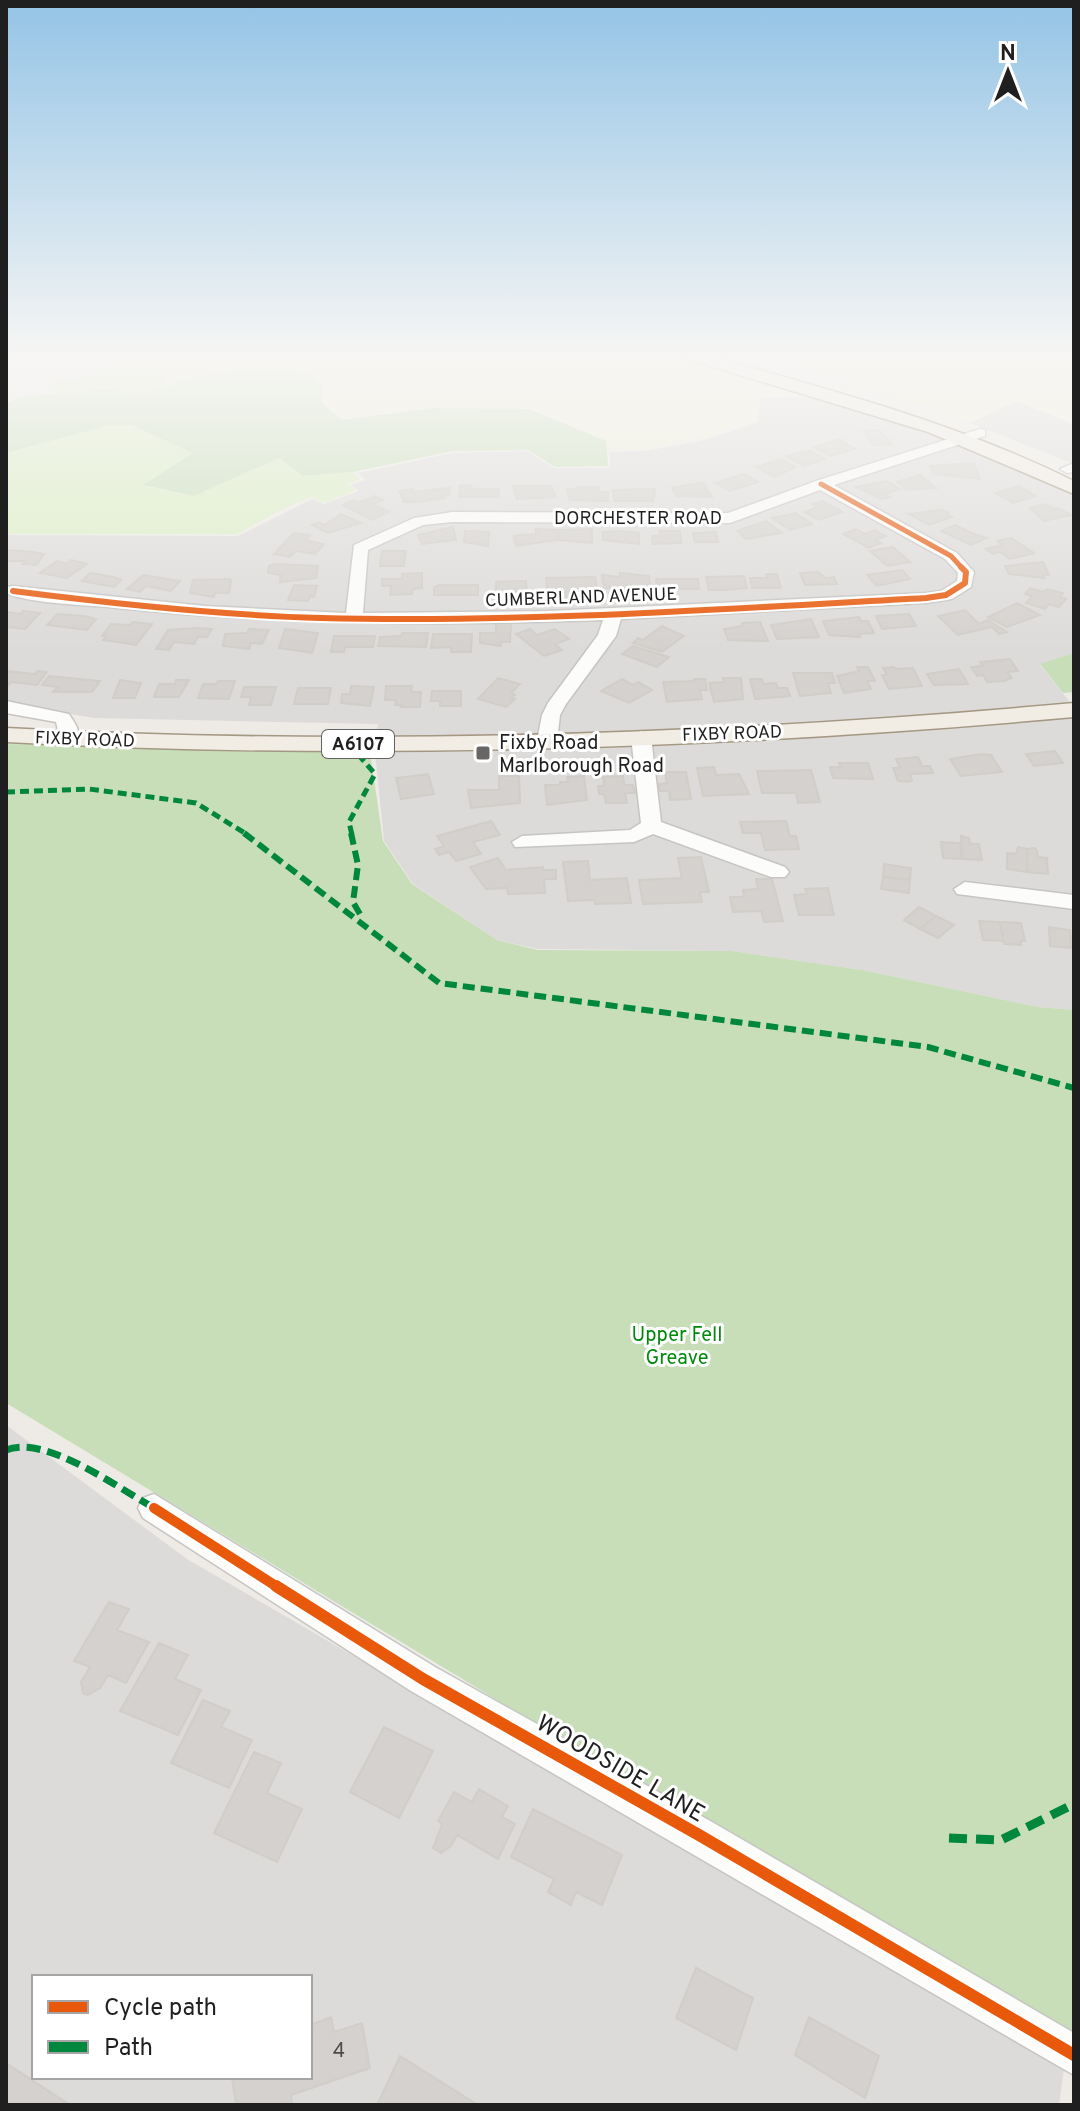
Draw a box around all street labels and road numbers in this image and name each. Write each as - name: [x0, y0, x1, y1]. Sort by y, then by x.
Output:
- street label: DORCHESTER ROAD: [554, 508, 722, 531]
- street label: CUMBERLAND AVENUE: [485, 584, 677, 613]
- street label: FIXBY ROAD: [682, 721, 782, 748]
- street label: FIXBY ROAD: [35, 727, 135, 754]
- road number: A6107: [322, 730, 394, 758]
- street label: WOODSIDE LANE: [530, 1709, 710, 1830]

